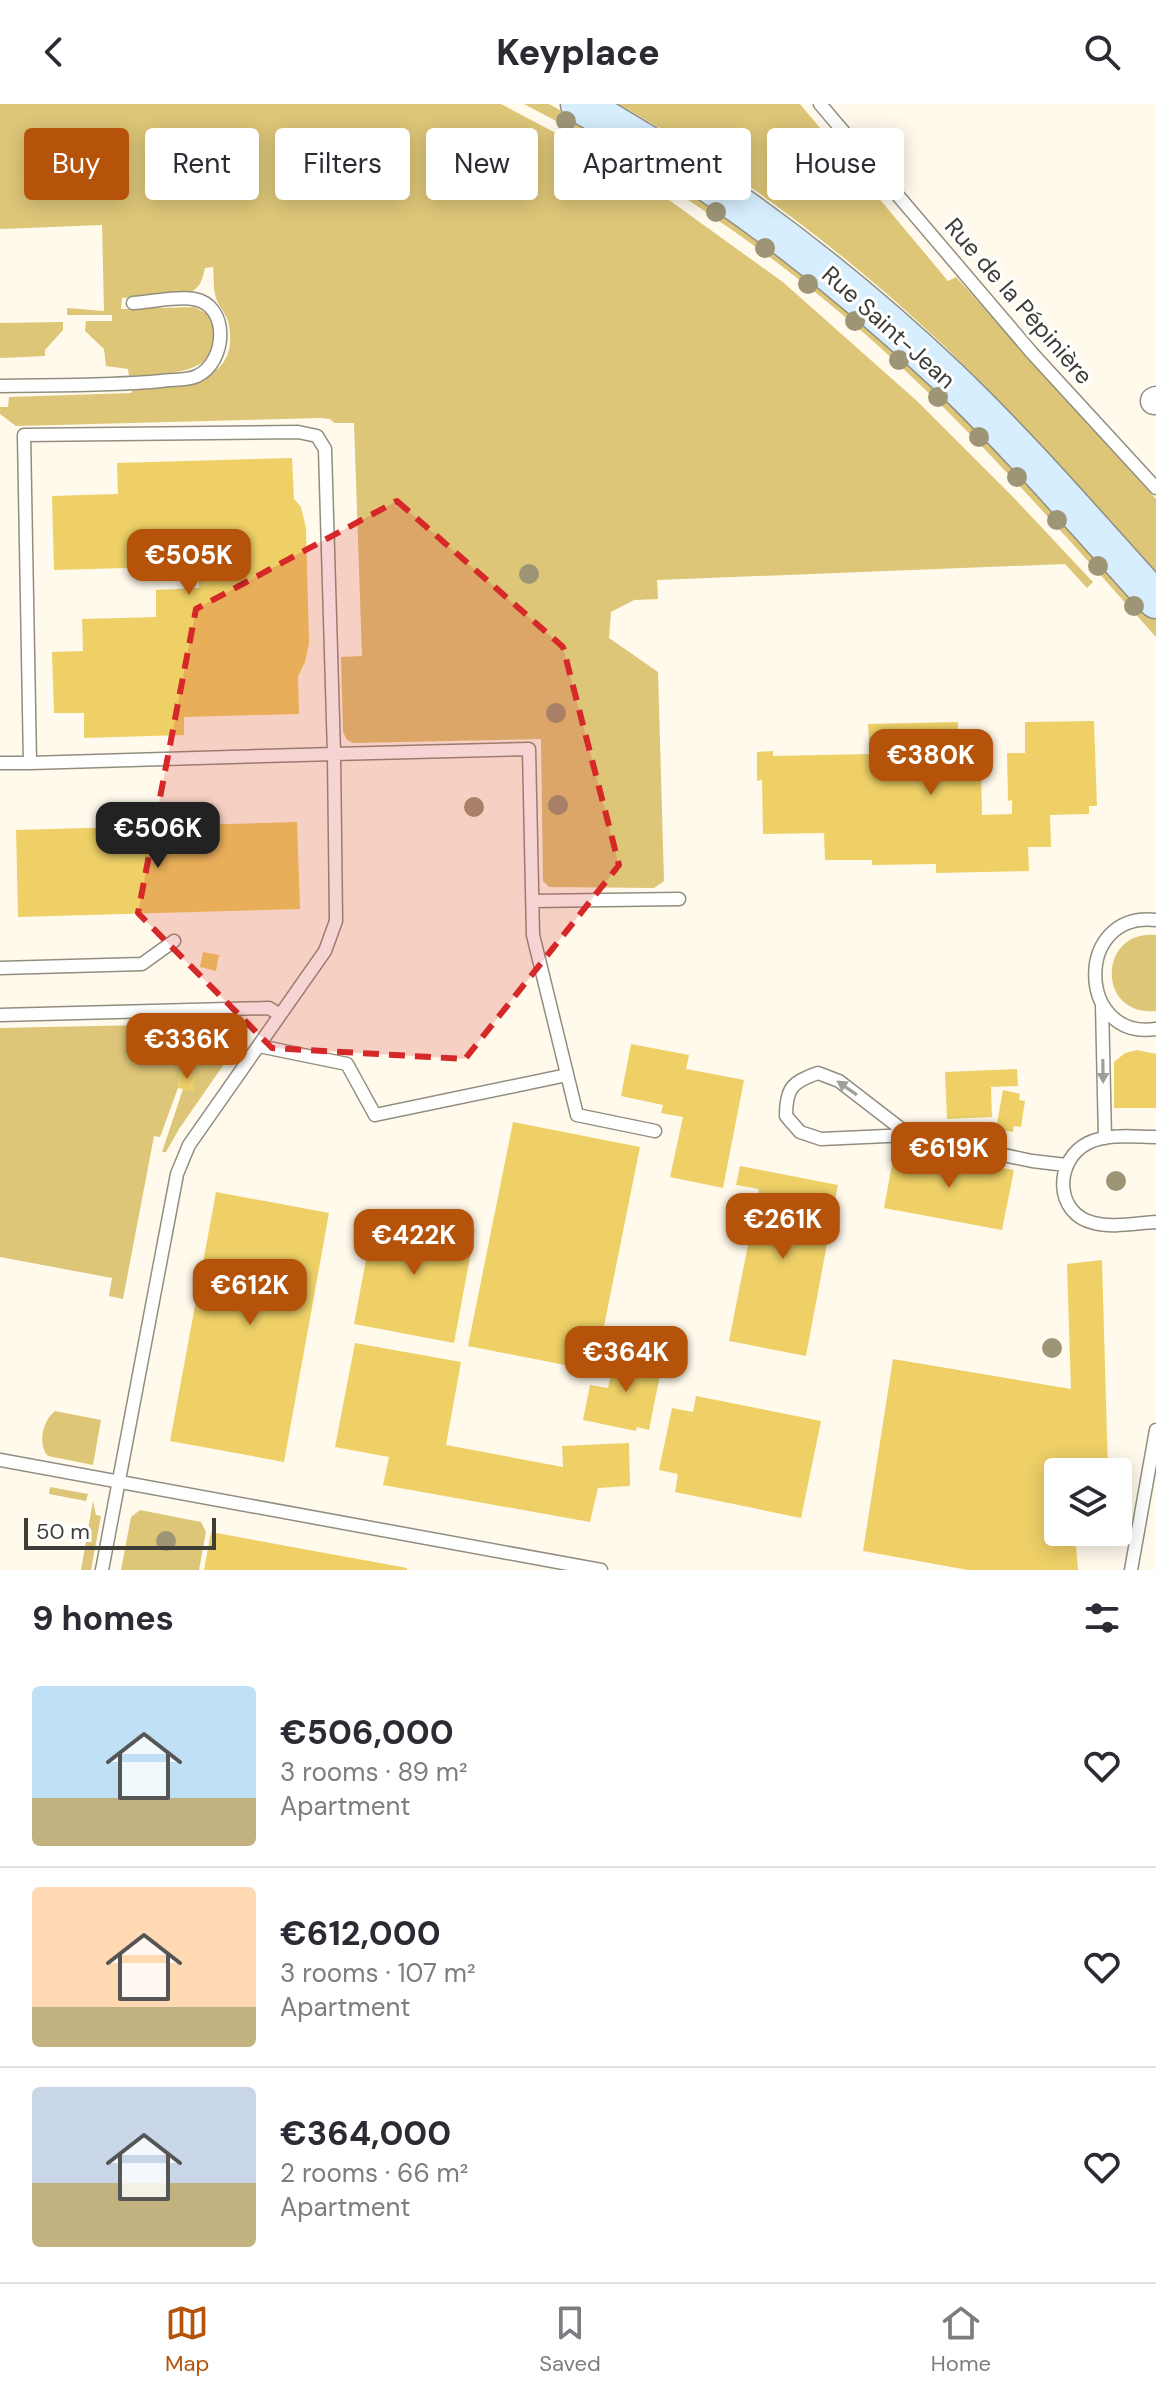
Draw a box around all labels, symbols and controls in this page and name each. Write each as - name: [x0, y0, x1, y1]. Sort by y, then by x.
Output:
- text: Keyplace: [496, 29, 660, 76]
- icon: back: [32, 30, 76, 74]
- icon: search: [1080, 30, 1124, 74]
- chip: Buy: [24, 128, 129, 200]
- chip: Rent: [145, 128, 259, 200]
- chip: Filters: [275, 128, 410, 200]
- chip: New: [426, 128, 538, 200]
- chip: Apartment: [554, 128, 751, 200]
- chip: House: [767, 128, 904, 200]
- street label: Rue de la Pépinière: [938, 211, 1100, 391]
- street label: Rue Saint-Jean: [816, 259, 962, 395]
- pin: €505K: [133, 529, 245, 597]
- text: €505K: [145, 538, 233, 572]
- pin: €380K: [875, 729, 987, 797]
- text: €380K: [887, 738, 975, 772]
- pin: €506K: [102, 802, 214, 870]
- text: €506K: [114, 811, 202, 845]
- pin: €336K: [131, 1013, 243, 1081]
- text: €336K: [144, 1022, 230, 1056]
- one-way arrow: [1097, 1059, 1109, 1084]
- one-way arrow: [836, 1081, 857, 1096]
- pin: €619K: [893, 1122, 1005, 1190]
- text: €619K: [909, 1131, 989, 1165]
- pin: €261K: [727, 1193, 839, 1261]
- text: €261K: [744, 1202, 822, 1236]
- pin: €422K: [358, 1209, 470, 1277]
- text: €422K: [372, 1218, 456, 1252]
- pin: €612K: [194, 1259, 306, 1327]
- text: €612K: [211, 1268, 289, 1302]
- pin: €364K: [570, 1326, 682, 1394]
- text: €364K: [583, 1335, 669, 1369]
- map controls: [1044, 1458, 1132, 1546]
- button: layers: [1044, 1458, 1132, 1546]
- scale bar: [24, 1514, 216, 1550]
- text: 50 m: [36, 1517, 90, 1546]
- text: 9 homes: [32, 1596, 174, 1641]
- icon: filters: [1080, 1596, 1124, 1640]
- text: €506,000: [280, 1710, 454, 1755]
- icon: home: [96, 1718, 192, 1814]
- icon: heart: [1080, 1744, 1124, 1788]
- text: 3 rooms · 89 m²: [280, 1755, 468, 1789]
- text: Apartment: [280, 1789, 411, 1823]
- text: €612,000: [280, 1911, 441, 1956]
- icon: home: [96, 1919, 192, 2015]
- icon: heart: [1080, 1945, 1124, 1989]
- text: 3 rooms · 107 m²: [280, 1956, 476, 1990]
- text: Apartment: [280, 1990, 411, 2024]
- text: €364,000: [280, 2111, 451, 2156]
- icon: home: [96, 2119, 192, 2215]
- icon: heart: [1080, 2145, 1124, 2189]
- text: 2 rooms · 66 m²: [280, 2156, 468, 2190]
- text: Apartment: [280, 2190, 411, 2224]
- tab: Map: [165, 2301, 209, 2378]
- tab: Saved: [539, 2301, 601, 2378]
- tab: Home: [931, 2301, 991, 2378]

